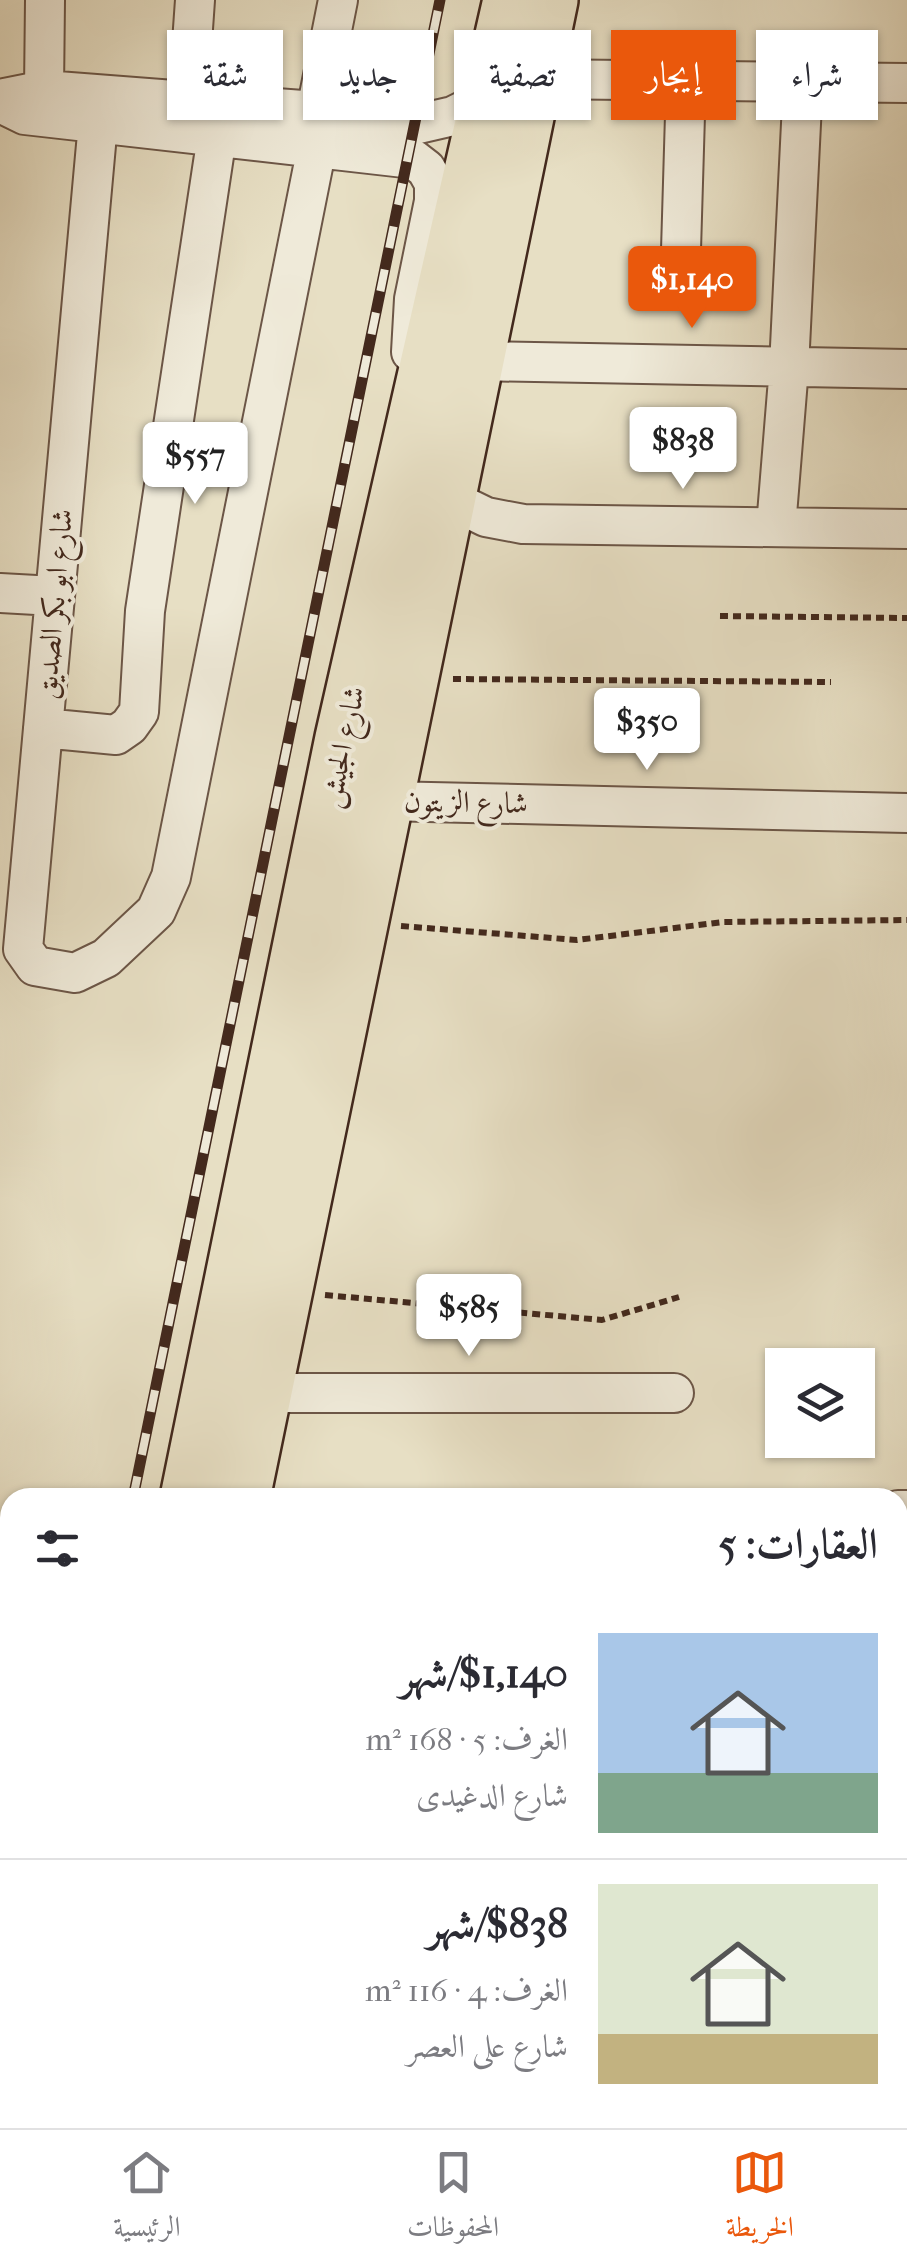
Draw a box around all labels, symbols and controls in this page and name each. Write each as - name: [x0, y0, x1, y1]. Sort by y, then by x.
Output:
- chip: شقة: [167, 30, 283, 120]
- chip: جديد: [303, 30, 434, 120]
- chip: تصفية: [454, 30, 591, 120]
- chip: إيجار: [611, 30, 736, 120]
- chip: شراء: [756, 30, 878, 120]
- pin: $1,140: [611, 246, 773, 331]
- text: $1,140: [650, 260, 734, 297]
- pin: $838: [624, 407, 742, 492]
- text: $838: [652, 421, 714, 458]
- pin: $557: [136, 422, 254, 507]
- text: $557: [165, 436, 225, 473]
- street label: شارع ابو بكر الصديق: [29, 507, 87, 701]
- street label: شارع الجيش: [313, 683, 379, 813]
- pin: $350: [588, 688, 706, 773]
- text: $350: [616, 702, 678, 739]
- street label: شارع الزيتون: [403, 784, 528, 828]
- pin: $585: [410, 1274, 528, 1359]
- text: $585: [438, 1288, 500, 1325]
- map controls: [765, 1348, 875, 1458]
- button: layers: [765, 1348, 875, 1458]
- text: العقارات: 5: [719, 1520, 878, 1569]
- icon: filters: [30, 1521, 85, 1576]
- text: $1,140/شهر: [400, 1649, 568, 1698]
- icon: home: [678, 1673, 798, 1793]
- text: الغرف: 5 · 168 m²: [366, 1721, 568, 1758]
- text: شارع الدغيدى: [416, 1777, 568, 1814]
- text: $838/شهر: [427, 1900, 568, 1949]
- icon: home: [678, 1924, 798, 2044]
- text: الغرف: 4 · 116 m²: [365, 1972, 568, 2009]
- text: شارع على العصر: [407, 2028, 568, 2065]
- tab: الرئيسية: [113, 2145, 180, 2254]
- tab: المحفوظات: [407, 2145, 499, 2254]
- tab: الخريطة: [726, 2145, 794, 2254]

